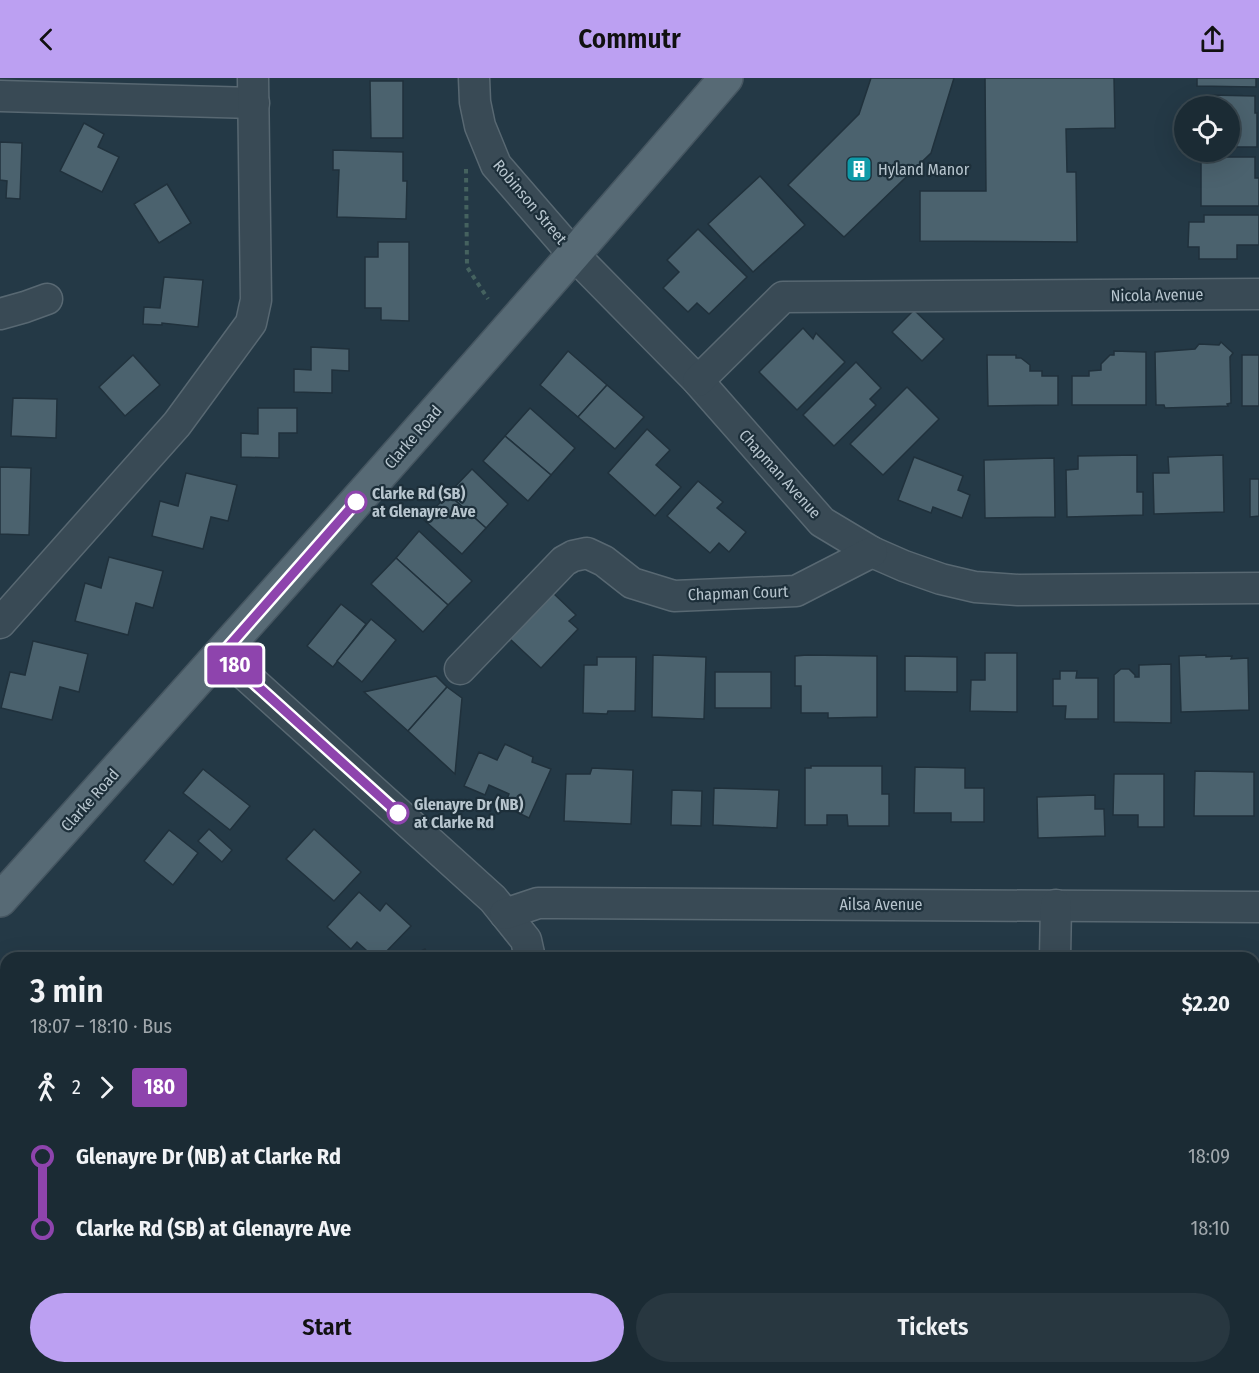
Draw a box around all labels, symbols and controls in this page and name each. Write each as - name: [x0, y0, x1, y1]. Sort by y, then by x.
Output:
- icon: back: [30, 23, 63, 56]
- text: Commutr: [578, 23, 681, 55]
- icon: share: [1196, 23, 1229, 56]
- map controls: [1174, 96, 1240, 162]
- button: locate: [1174, 96, 1240, 162]
- building icon: Hyland Manor: [844, 154, 874, 184]
- street label: Robinson Street: [489, 156, 571, 249]
- place label: Hyland Manor: [878, 160, 970, 179]
- street label: Nicola Avenue: [1111, 285, 1204, 305]
- street label: Clarke Road: [380, 401, 446, 473]
- street label: Chapman Avenue: [735, 426, 825, 522]
- place label: Clarke Rd (SB) at Glenayre Ave: [372, 484, 476, 521]
- marker: Clarke Rd (SB) at Glenayre Ave: [345, 491, 367, 513]
- street label: Chapman Court: [687, 582, 789, 604]
- line badge: 180: [200, 646, 270, 684]
- text: 180: [219, 652, 251, 678]
- street label: Clarke Road: [57, 765, 123, 835]
- place label: Glenayre Dr (NB) at Clarke Rd: [414, 795, 523, 832]
- marker: Glenayre Dr (NB) at Clarke Rd: [387, 802, 409, 824]
- street label: Ailsa Avenue: [839, 895, 923, 914]
- text: 3 min: [30, 971, 104, 1011]
- text: $2.20: [1182, 990, 1230, 1017]
- text: 18:07 – 18:10 · Bus: [30, 1014, 172, 1038]
- icon: walk: [30, 1071, 63, 1104]
- icon: forward: [90, 1071, 123, 1104]
- text: 180: [144, 1074, 175, 1100]
- text: 2: [72, 1075, 81, 1099]
- text: Glenayre Dr (NB) at Clarke Rd: [76, 1143, 341, 1170]
- text: 18:09: [1188, 1144, 1230, 1168]
- text: Clarke Rd (SB) at Glenayre Ave: [76, 1215, 351, 1242]
- text: 18:10: [1191, 1216, 1230, 1240]
- button: Start: [30, 1293, 624, 1362]
- button: Tickets: [636, 1293, 1230, 1362]

